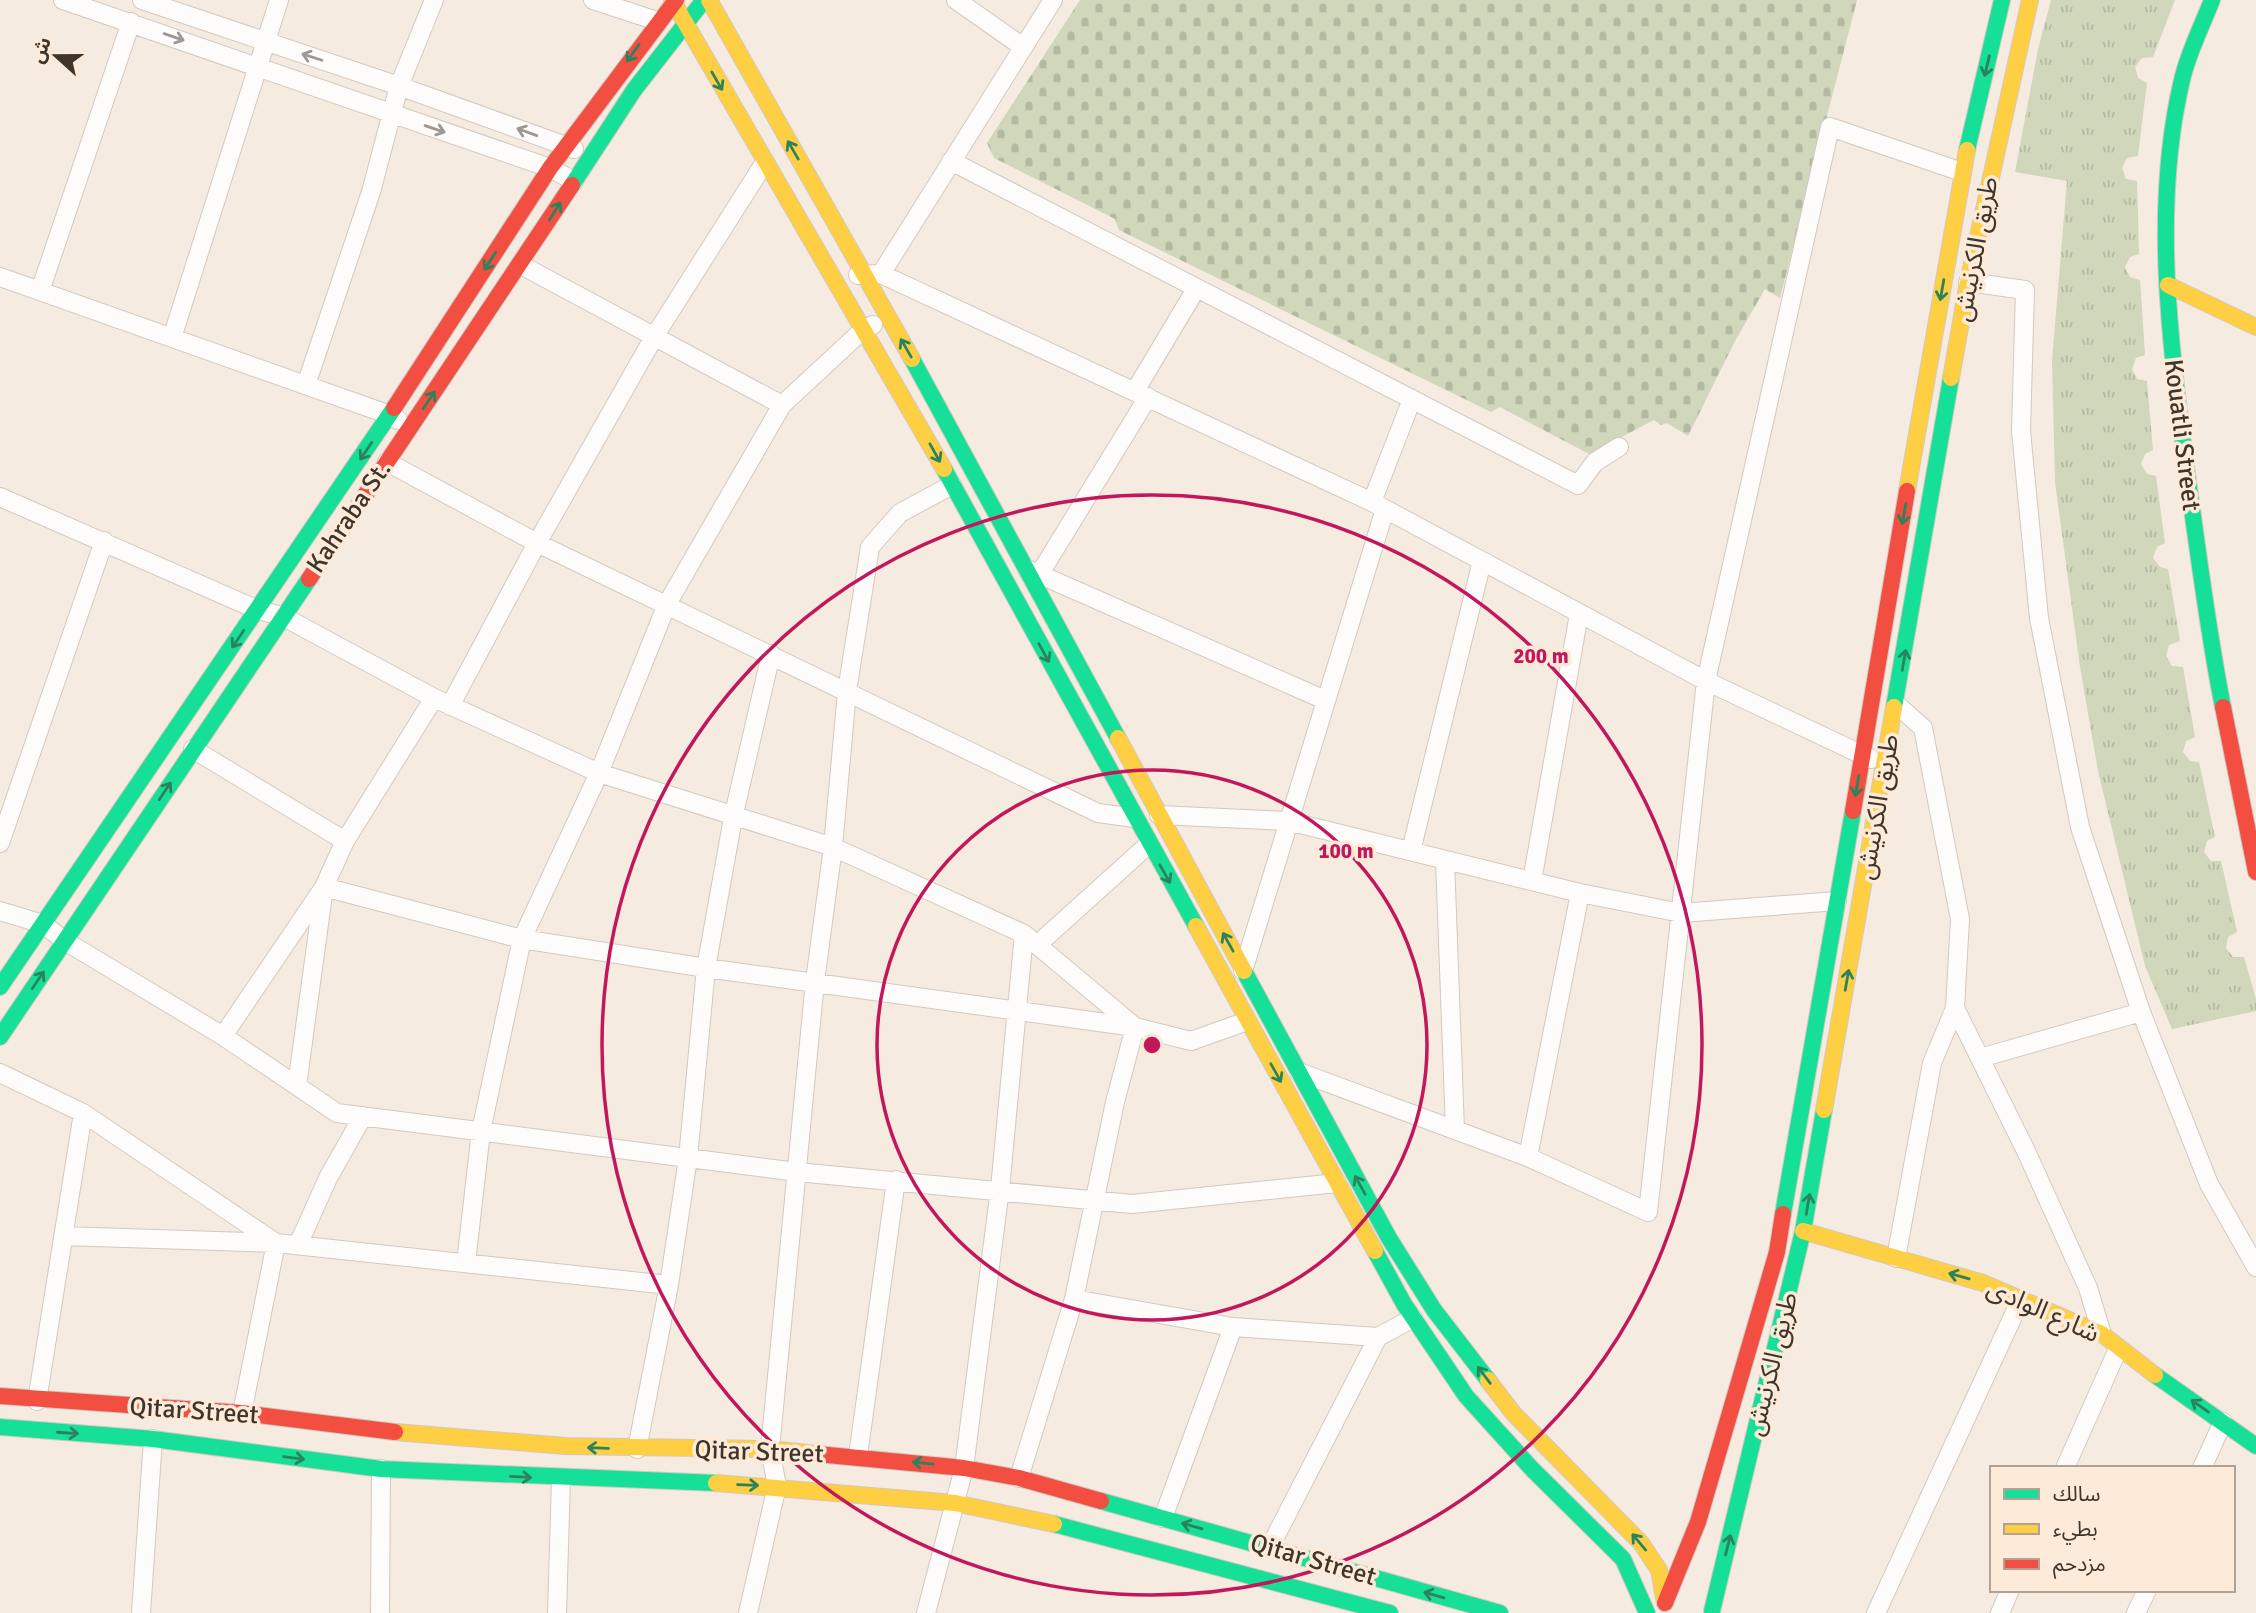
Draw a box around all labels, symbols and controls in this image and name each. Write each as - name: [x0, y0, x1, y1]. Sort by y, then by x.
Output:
- north arrow: [21, 21, 91, 91]
- one-way arrow: [163, 31, 185, 44]
- text: ش: [25, 34, 57, 67]
- one-way arrow: [626, 44, 641, 62]
- one-way arrow: [301, 50, 323, 63]
- one-way arrow: [1979, 55, 1992, 77]
- one-way arrow: [711, 71, 725, 91]
- one-way arrow: [423, 124, 445, 136]
- one-way arrow: [516, 124, 538, 137]
- one-way arrow: [786, 140, 799, 161]
- street label: طريق الكرنيش: [1946, 174, 2006, 324]
- one-way arrow: [549, 201, 563, 221]
- one-way arrow: [483, 250, 497, 270]
- one-way arrow: [1935, 278, 1949, 301]
- one-way arrow: [898, 338, 912, 358]
- street label: Kouatli Street: [2157, 357, 2207, 513]
- one-way arrow: [422, 391, 436, 410]
- one-way arrow: [359, 441, 373, 460]
- one-way arrow: [928, 443, 942, 463]
- street label: Kahraba St.: [300, 455, 398, 579]
- one-way arrow: [1897, 502, 1910, 525]
- one-way arrow: [231, 629, 245, 649]
- one-way arrow: [1038, 642, 1051, 663]
- text: 200 m: [1513, 643, 1569, 669]
- one-way arrow: [1898, 649, 1911, 672]
- street label: طريق الكرنيش: [1849, 732, 1907, 882]
- one-way arrow: [1850, 774, 1864, 797]
- one-way arrow: [158, 782, 172, 802]
- text: 100 m: [1318, 838, 1374, 864]
- one-way arrow: [1159, 863, 1172, 884]
- one-way arrow: [1221, 932, 1234, 953]
- one-way arrow: [1841, 969, 1854, 992]
- one-way arrow: [31, 971, 45, 991]
- centre of rings: [1140, 1033, 1164, 1057]
- one-way arrow: [1270, 1062, 1283, 1083]
- one-way arrow: [1353, 1175, 1366, 1196]
- one-way arrow: [1802, 1193, 1815, 1216]
- one-way arrow: [1949, 1269, 1971, 1282]
- street label: شارع الوادى: [1981, 1272, 2104, 1352]
- street label: طريق الكرنيش: [1739, 1289, 1805, 1439]
- one-way arrow: [1476, 1367, 1491, 1385]
- street label: Qitar Street: [128, 1391, 260, 1431]
- one-way arrow: [2191, 1399, 2211, 1413]
- one-way arrow: [56, 1427, 79, 1440]
- street label: Qitar Street: [694, 1434, 824, 1470]
- one-way arrow: [587, 1441, 610, 1454]
- one-way arrow: [282, 1451, 305, 1464]
- one-way arrow: [912, 1457, 935, 1470]
- legend: [1990, 1466, 2235, 1592]
- one-way arrow: [509, 1470, 532, 1483]
- one-way arrow: [736, 1479, 759, 1492]
- text: سالك: [2053, 1481, 2100, 1507]
- text: بطيء: [2053, 1516, 2098, 1545]
- one-way arrow: [1181, 1519, 1203, 1532]
- street label: Qitar Street: [1246, 1527, 1380, 1593]
- one-way arrow: [1631, 1533, 1646, 1551]
- one-way arrow: [1722, 1534, 1735, 1557]
- text: مزدحم: [2053, 1551, 2106, 1579]
- one-way arrow: [1423, 1588, 1445, 1601]

